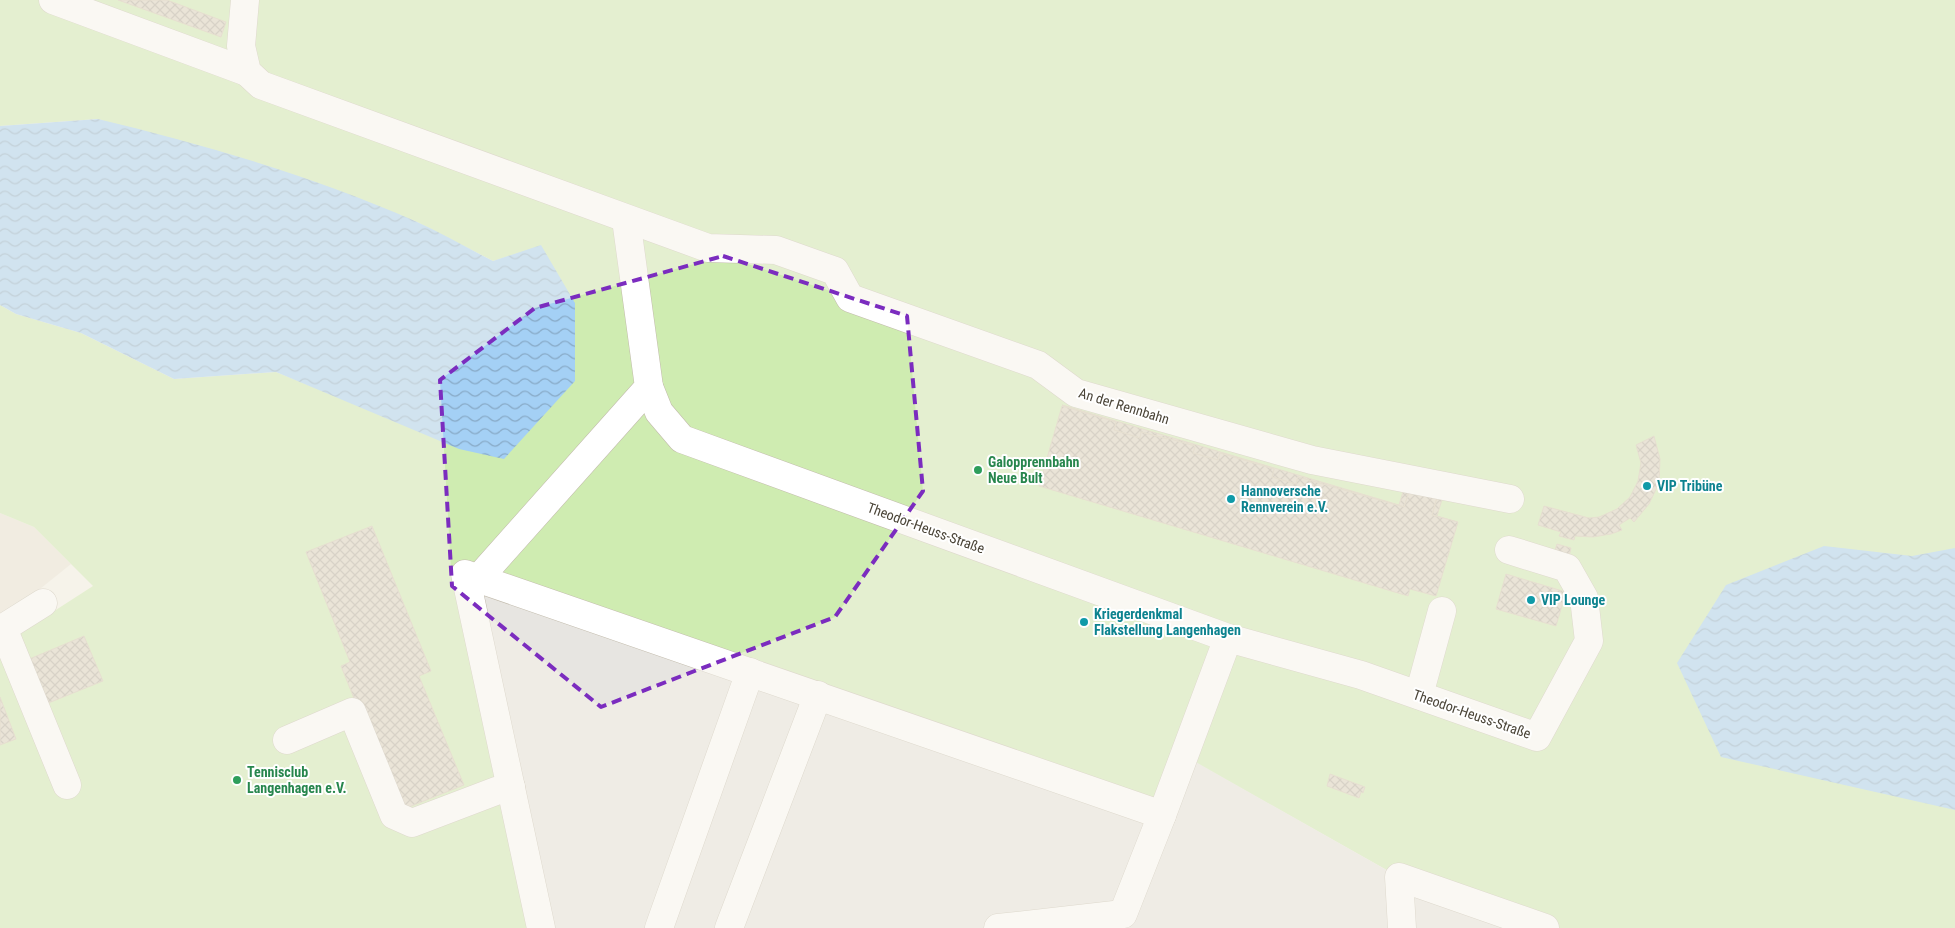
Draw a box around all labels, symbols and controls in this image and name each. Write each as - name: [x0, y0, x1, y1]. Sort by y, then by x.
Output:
- street label: An der Rennbahn: [1077, 385, 1171, 427]
- place label: Galopprennbahn Neue Bult: [988, 454, 1080, 486]
- marker: Galopprennbahn Neue Bult: [972, 464, 984, 476]
- place label: VIP Tribüne: [1657, 478, 1723, 494]
- marker: VIP Tribüne: [1641, 480, 1653, 492]
- place label: Hannoversche Rennverein e.V.: [1241, 483, 1328, 515]
- marker: Hannoversche Rennverein e.V.: [1225, 493, 1237, 505]
- street label: Theodor-Heuss-Straße: [865, 499, 987, 557]
- place label: VIP Lounge: [1541, 592, 1606, 608]
- marker: VIP Lounge: [1525, 594, 1537, 606]
- place label: Kriegerdenkmal Flakstellung Langenhagen: [1094, 606, 1241, 638]
- marker: Kriegerdenkmal Flakstellung Langenhagen: [1078, 616, 1090, 628]
- street label: Theodor-Heuss-Straße: [1411, 686, 1533, 742]
- place label: Tennisclub Langenhagen e.V.: [247, 764, 347, 796]
- marker: Tennisclub Langenhagen e.V.: [231, 774, 243, 786]

